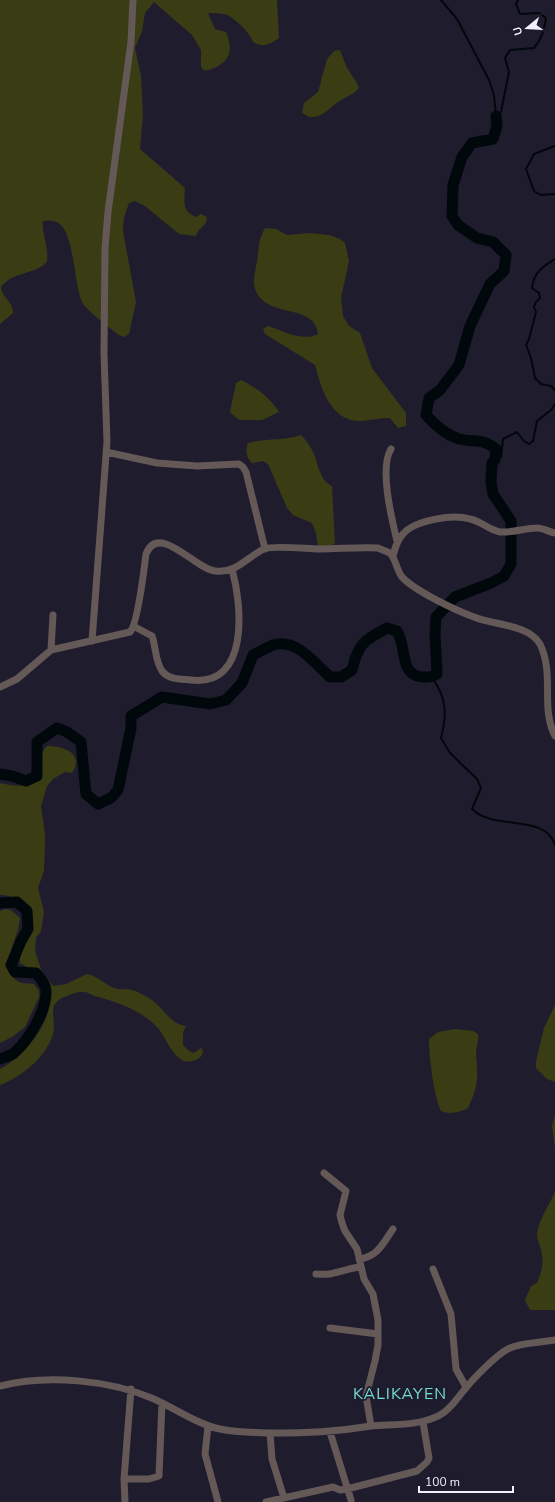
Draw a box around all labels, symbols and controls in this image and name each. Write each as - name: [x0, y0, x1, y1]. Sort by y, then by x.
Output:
- north arrow: [507, 8, 547, 48]
- text: U: [510, 25, 526, 37]
- district label: KALIKAYEN: [353, 1383, 447, 1405]
- scale bar: [419, 1468, 513, 1494]
- text: 100 m: [425, 1474, 460, 1490]

